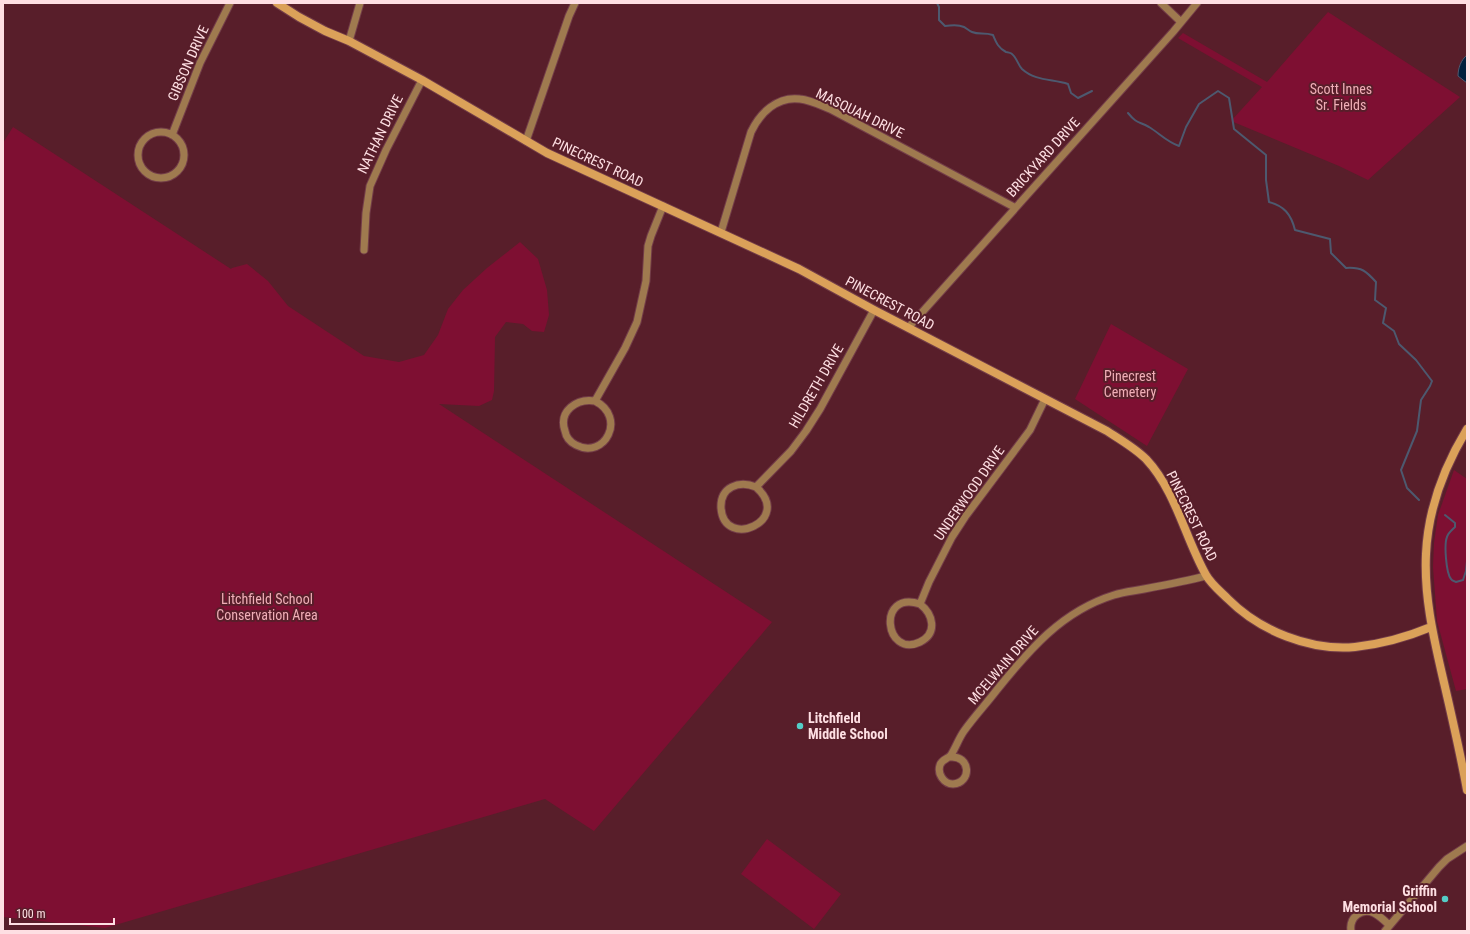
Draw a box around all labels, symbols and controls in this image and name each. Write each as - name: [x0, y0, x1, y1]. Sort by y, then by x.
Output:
- street label: GIBSON DRIVE: [164, 23, 212, 103]
- park label: Scott Innes Sr. Fields: [1310, 81, 1372, 113]
- street label: MASQUAH DRIVE: [813, 85, 907, 141]
- street label: NATHAN DRIVE: [354, 92, 406, 176]
- street label: BRICKYARD DRIVE: [1003, 114, 1083, 200]
- street label: PINECREST ROAD: [550, 134, 646, 190]
- street label: PINECREST ROAD: [843, 273, 937, 333]
- street label: HILDRETH DRIVE: [786, 341, 847, 431]
- park label: Pinecrest Cemetery: [1104, 368, 1156, 400]
- street label: UNDERWOOD DRIVE: [931, 443, 1008, 543]
- street label: PINECREST ROAD: [1163, 468, 1221, 564]
- park label: Litchfield School Conservation Area: [216, 591, 318, 623]
- street label: MCELWAIN DRIVE: [965, 622, 1041, 708]
- place label: Litchfield Middle School: [808, 710, 888, 742]
- marker: Litchfield Middle School: [795, 721, 805, 731]
- place label: Griffin Memorial School: [1342, 883, 1437, 915]
- marker: Griffin Memorial School: [1440, 894, 1450, 904]
- scale bar: [10, 900, 114, 926]
- text: 100 m: [16, 907, 46, 921]

